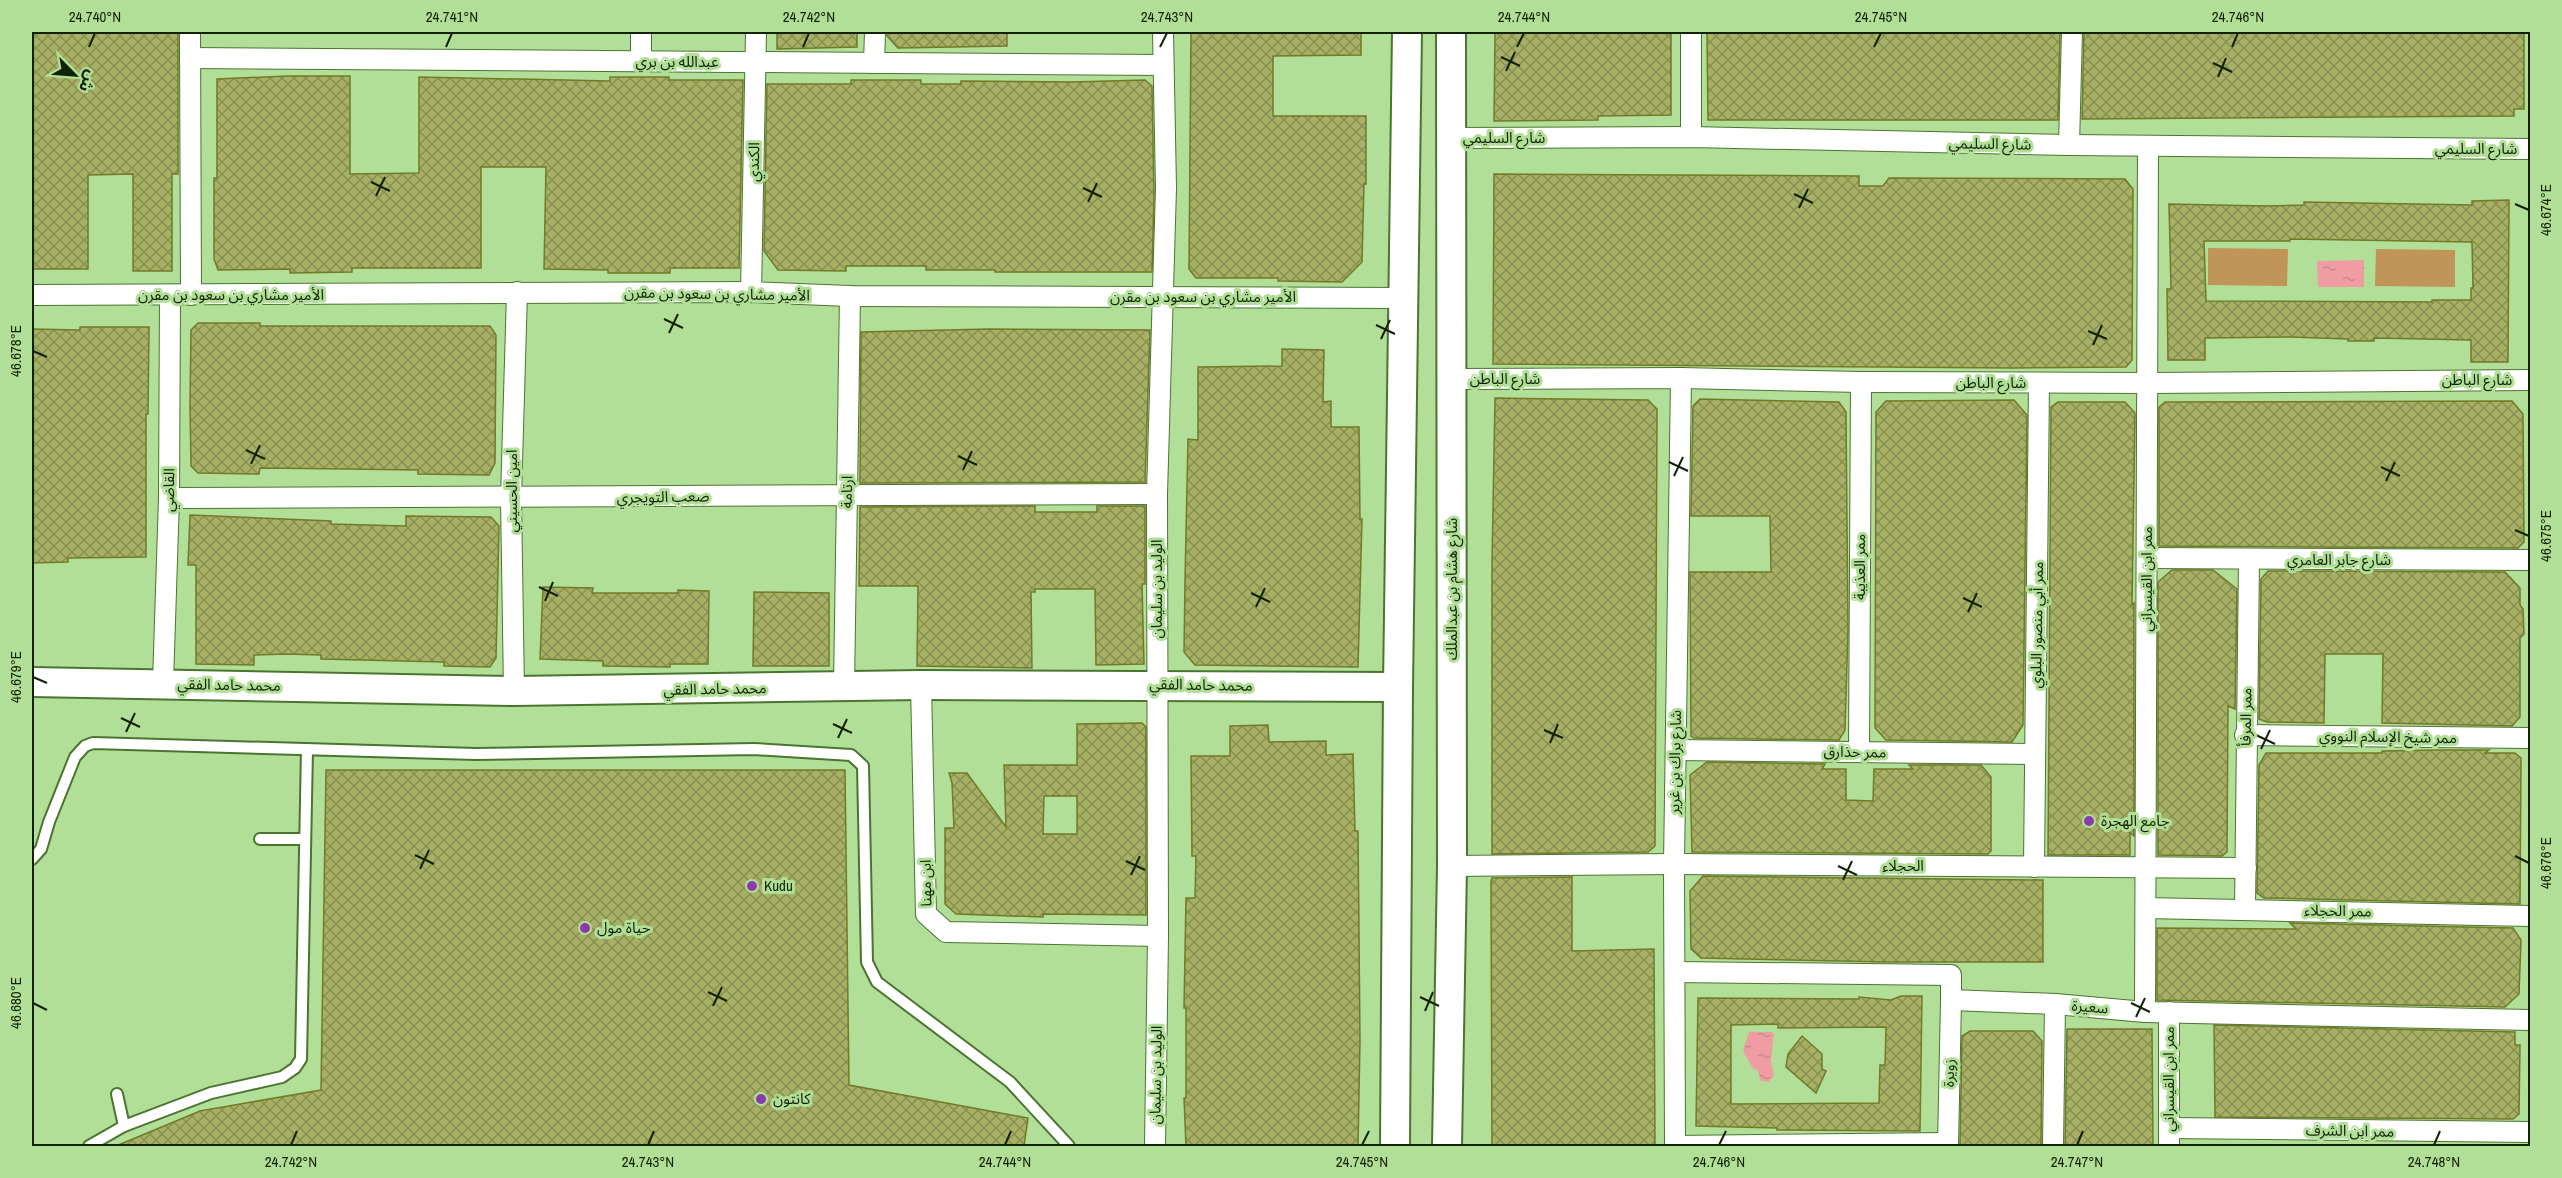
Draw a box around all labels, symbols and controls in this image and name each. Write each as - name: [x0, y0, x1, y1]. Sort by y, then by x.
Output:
- text: 24.740°N: [69, 6, 121, 27]
- text: 24.741°N: [426, 6, 478, 27]
- text: 24.742°N: [783, 6, 835, 27]
- text: 24.743°N: [1141, 6, 1193, 27]
- text: 24.744°N: [1498, 6, 1550, 27]
- text: 24.745°N: [1855, 6, 1907, 27]
- text: 24.746°N: [2212, 6, 2264, 27]
- north arrow: [45, 45, 105, 105]
- street label: عبدالله بن بري: [635, 51, 719, 73]
- text: ش: [74, 67, 103, 96]
- street label: شارع السليمي: [1463, 127, 1546, 150]
- street label: شارع السليمي: [1948, 132, 2032, 157]
- street label: شارع السليمي: [2435, 138, 2518, 161]
- street label: الكندي: [743, 142, 766, 182]
- text: 46.674°E: [2535, 184, 2556, 236]
- street label: الأمير مشاري بن سعود بن مقرن: [624, 281, 810, 307]
- street label: الأمير مشاري بن سعود بن مقرن: [138, 284, 324, 306]
- street label: الأمير مشاري بن سعود بن مقرن: [1110, 286, 1296, 308]
- text: 46.678°E: [5, 325, 26, 377]
- street label: شارع الباطن: [1470, 368, 1541, 391]
- street label: شارع الباطن: [2442, 369, 2513, 392]
- street label: شارع الباطن: [1956, 372, 2027, 395]
- street label: امين الحسيني: [501, 450, 523, 532]
- street label: القاضي: [158, 468, 181, 512]
- street label: ارتامة: [836, 475, 857, 508]
- street label: صعب التويجري: [616, 485, 710, 509]
- text: 46.675°E: [2535, 510, 2556, 562]
- street label: شارع هشام بن عبدالملك: [1441, 517, 1464, 660]
- street label: ممر ابن القيسراني: [2136, 526, 2158, 632]
- street label: ممر العذيبة: [1849, 534, 1870, 600]
- street label: الوليد بن سليمان: [1146, 539, 1167, 639]
- street label: شارع جابر العامري: [2287, 549, 2391, 572]
- street label: ممر أبي منصور البلوي: [2025, 561, 2050, 689]
- text: 46.679°E: [5, 651, 26, 703]
- street label: محمد حامد الفقي: [177, 673, 281, 697]
- street label: محمد حامد الفقي: [1149, 673, 1253, 697]
- street label: محمد حامد الفقي: [663, 677, 767, 701]
- street label: ممر المرفأ: [2234, 688, 2257, 747]
- street label: شارع براك بن غرير: [1663, 709, 1688, 815]
- street label: ممر شيخ الإسلام النووي: [2319, 725, 2457, 750]
- street label: ممر حذارق: [1823, 740, 1887, 763]
- place label: جامع الهجرة: [2101, 810, 2170, 833]
- marker: جامع الهجرة: [2082, 814, 2096, 828]
- text: 46.676°E: [2535, 837, 2556, 889]
- street label: الحجلاء: [1882, 855, 1924, 876]
- street label: ابن مهنا: [915, 859, 936, 907]
- place label: Kudu: [764, 875, 793, 896]
- marker: Kudu: [745, 879, 759, 893]
- street label: ممر الحجلاء: [2304, 899, 2372, 922]
- place label: حياة مول: [597, 917, 651, 938]
- marker: حياة مول: [578, 921, 592, 935]
- text: 46.680°E: [5, 977, 26, 1029]
- street label: سعيرة: [2071, 994, 2109, 1019]
- street label: الوليد بن سليمان: [1144, 1025, 1167, 1125]
- street label: ممر ابن القيسراني: [2158, 1026, 2180, 1132]
- street label: زويرة: [1938, 1059, 1959, 1087]
- place label: كانتون: [773, 1088, 811, 1109]
- marker: كانتون: [754, 1092, 768, 1106]
- street label: ممر ابن الشرف: [2306, 1119, 2394, 1142]
- text: 24.742°N: [265, 1151, 317, 1172]
- text: 24.743°N: [622, 1151, 674, 1172]
- text: 24.744°N: [979, 1151, 1031, 1172]
- text: 24.745°N: [1336, 1151, 1388, 1172]
- text: 24.746°N: [1693, 1151, 1745, 1172]
- text: 24.747°N: [2051, 1151, 2103, 1172]
- text: 24.748°N: [2408, 1151, 2460, 1172]

